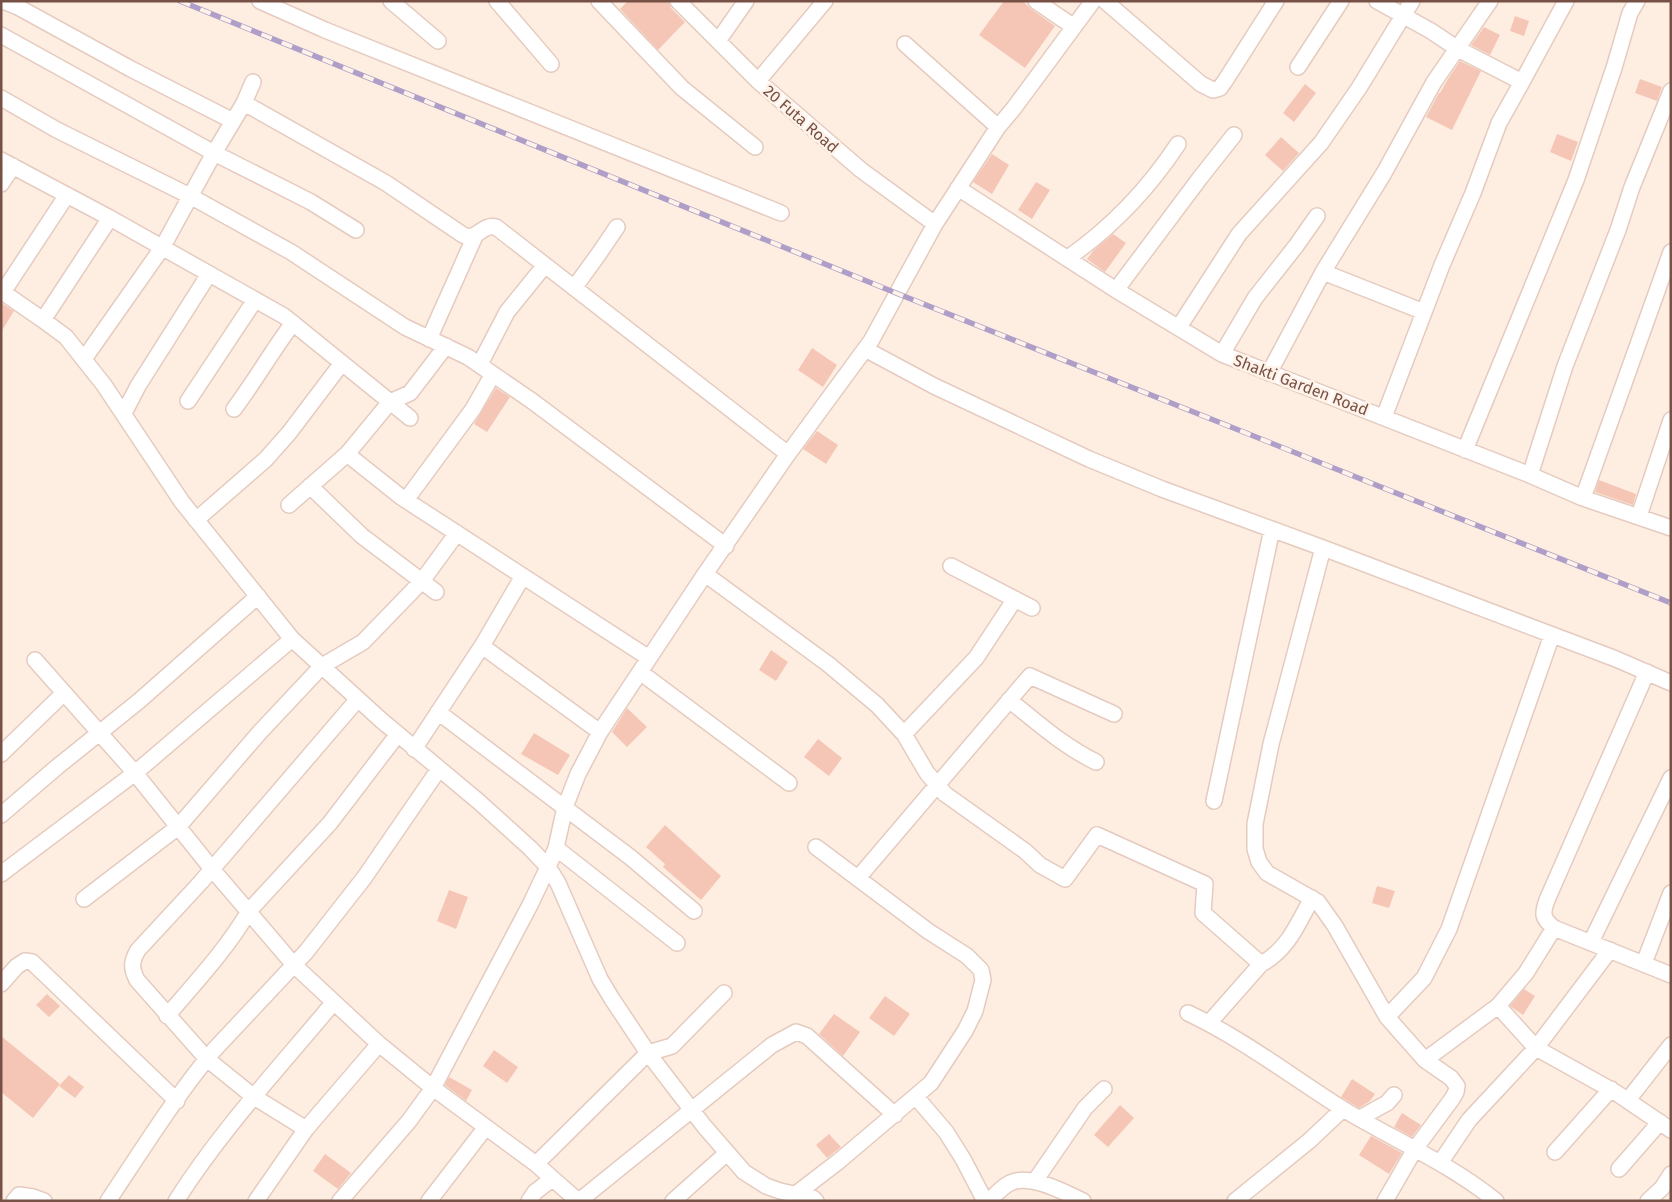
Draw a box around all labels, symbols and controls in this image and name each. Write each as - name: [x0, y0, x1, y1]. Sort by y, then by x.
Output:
- street label: 20 Futa Road: [760, 81, 842, 157]
- street label: Shakti Garden Road: [1231, 351, 1371, 419]

